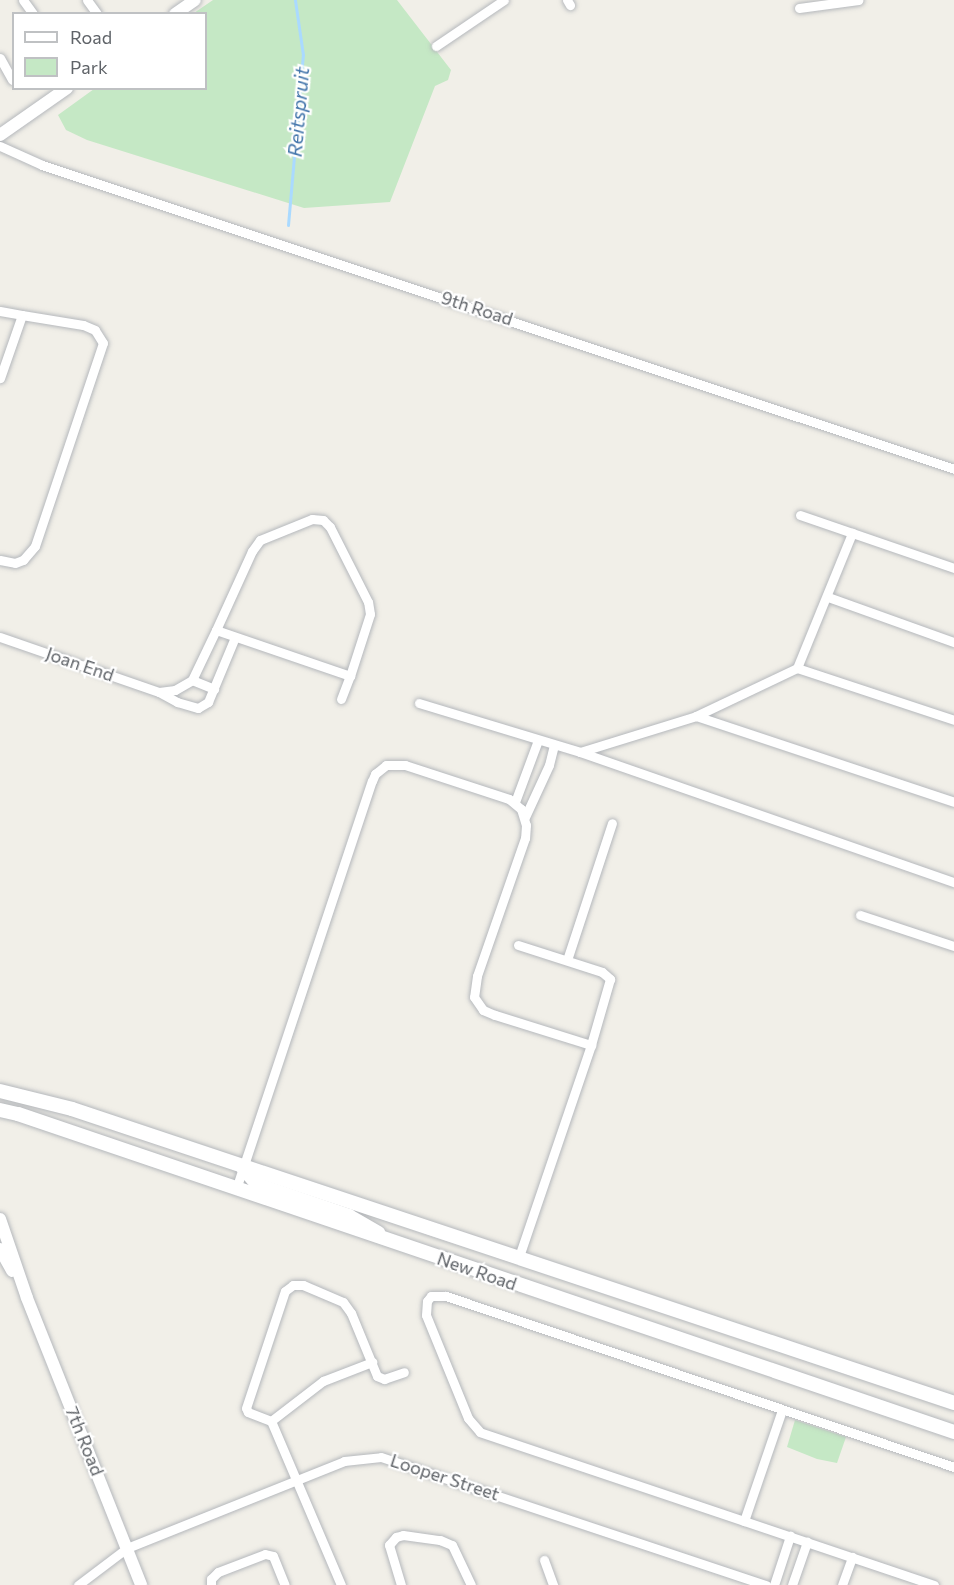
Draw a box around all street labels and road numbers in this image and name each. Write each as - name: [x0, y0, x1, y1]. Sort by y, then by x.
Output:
- street label: 9th Road: [438, 286, 516, 330]
- street label: Joan End: [43, 642, 117, 686]
- street label: New Road: [434, 1247, 520, 1295]
- street label: 7th Road: [61, 1403, 109, 1479]
- street label: Looper Street: [388, 1449, 502, 1505]

